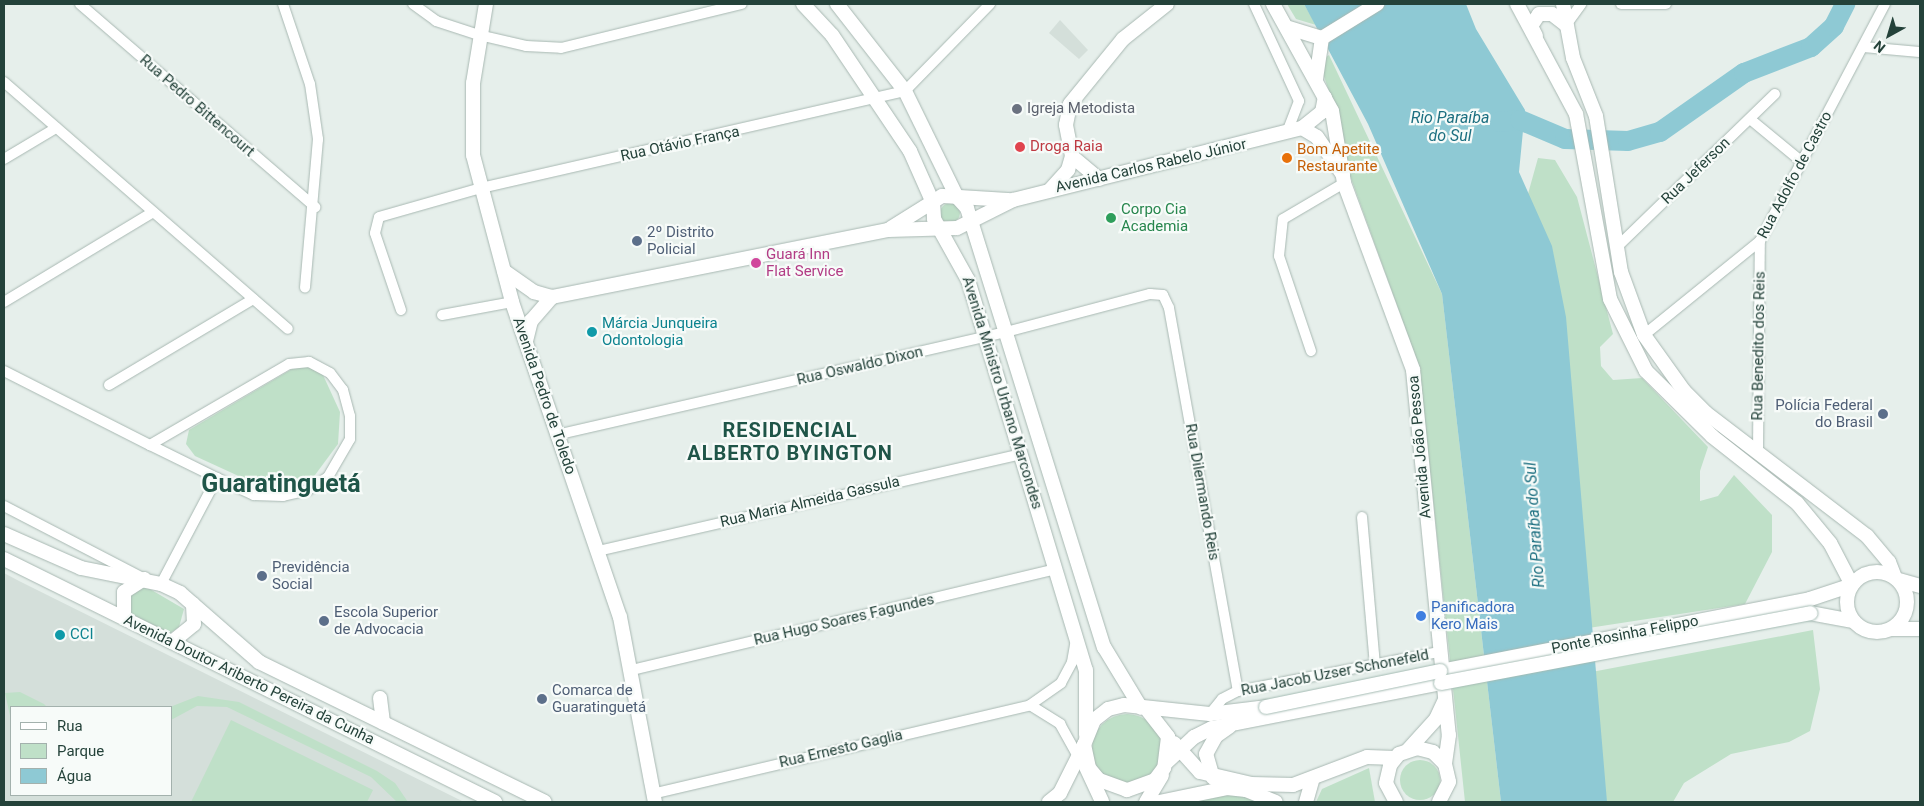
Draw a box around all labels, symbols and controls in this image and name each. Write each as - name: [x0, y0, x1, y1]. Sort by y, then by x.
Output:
- north arrow: [1864, 10, 1914, 60]
- text: N: [1871, 37, 1888, 56]
- street label: Rua Pedro Bittencourt: [136, 51, 258, 161]
- place label: Igreja Metodista: [1027, 100, 1135, 118]
- marker: Igreja Metodista: [1011, 103, 1023, 115]
- water label: Rio Paraíba do Sul: [1411, 108, 1489, 146]
- street label: Rua Adolfo de Castro: [1754, 108, 1836, 242]
- street label: Rua Otávio França: [619, 123, 741, 165]
- street label: Rua Jeferson: [1658, 134, 1734, 208]
- street label: Avenida Carlos Rabelo Júnior: [1054, 135, 1248, 197]
- place label: Droga Raia: [1030, 138, 1103, 156]
- place label: Bom Apetite Restaurante: [1297, 140, 1379, 175]
- marker: Droga Raia: [1014, 141, 1026, 153]
- marker: Bom Apetite Restaurante: [1281, 152, 1293, 164]
- place label: Corpo Cia Academia: [1121, 200, 1188, 235]
- marker: Corpo Cia Academia: [1105, 212, 1117, 224]
- place label: 2º Distrito Policial: [647, 223, 714, 258]
- marker: 2º Distrito Policial: [631, 235, 643, 247]
- place label: Guará Inn Flat Service: [766, 245, 844, 280]
- marker: Guará Inn Flat Service: [750, 257, 762, 269]
- street label: Rua Benedito dos Reis: [1749, 271, 1769, 421]
- street label: Avenida Ministro Urbano Marcondes: [958, 274, 1046, 512]
- place label: Márcia Junqueira Odontologia: [602, 314, 718, 349]
- street label: Avenida Pedro de Toledo: [509, 315, 579, 477]
- marker: Márcia Junqueira Odontologia: [586, 326, 598, 338]
- street label: Rua Oswaldo Dixon: [795, 343, 925, 389]
- street label: Avenida João Pessoa: [1405, 375, 1435, 519]
- place label: Polícia Federal do Brasil: [1775, 396, 1873, 431]
- marker: Polícia Federal do Brasil: [1877, 408, 1889, 420]
- district label: RESIDENCIAL ALBERTO BYINGTON: [685, 419, 895, 466]
- street label: Rua Dilermando Reis: [1181, 422, 1223, 562]
- water label: Rio Paraíba do Sul: [1521, 462, 1549, 588]
- district label: Guaratinguetá: [201, 469, 361, 499]
- street label: Rua Maria Almeida Gassula: [718, 473, 902, 531]
- place label: Previdência Social: [272, 558, 350, 593]
- marker: Previdência Social: [256, 570, 268, 582]
- street label: Rua Hugo Soares Fagundes: [752, 590, 936, 650]
- place label: Panificadora Kero Mais: [1431, 598, 1515, 633]
- place label: Escola Superior de Advocacia: [334, 603, 438, 638]
- marker: Panificadora Kero Mais: [1415, 610, 1427, 622]
- street label: Avenida Doutor Ariberto Pereira da Cunha: [121, 611, 377, 749]
- street label: Ponte Rosinha Felippo: [1550, 612, 1700, 658]
- marker: Escola Superior de Advocacia: [318, 615, 330, 627]
- place label: CCI: [70, 626, 94, 644]
- marker: CCI: [54, 629, 66, 641]
- street label: Rua Jacob Uzser Schonefeld: [1240, 646, 1430, 700]
- place label: Comarca de Guaratinguetá: [552, 681, 646, 716]
- marker: Comarca de Guaratinguetá: [536, 693, 548, 705]
- legend: [10, 706, 172, 796]
- text: Rua: [57, 717, 83, 735]
- street label: Rua Ernesto Gaglia: [777, 726, 905, 772]
- text: Parque: [57, 742, 104, 760]
- text: Água: [57, 767, 92, 785]

